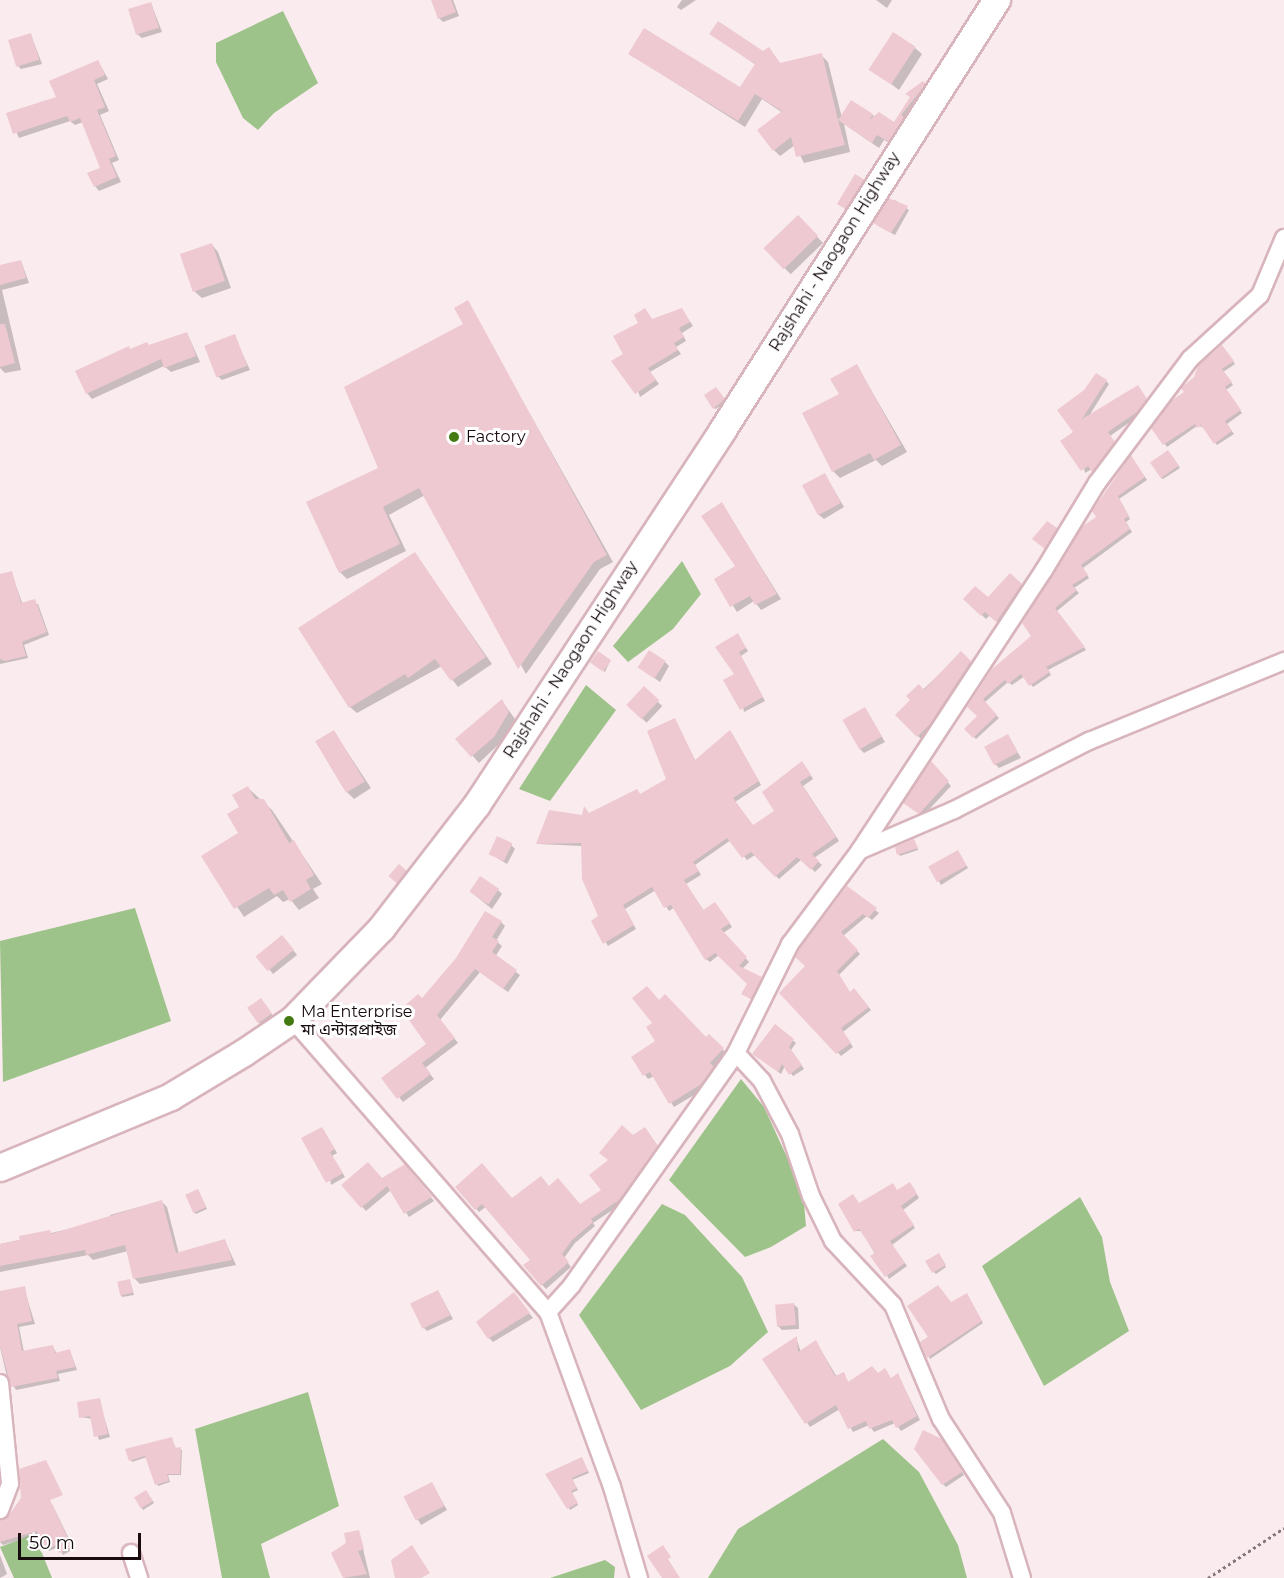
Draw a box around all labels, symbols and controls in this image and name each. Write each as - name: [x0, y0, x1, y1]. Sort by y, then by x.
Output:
- street label: Rajshahi - Naogaon Highway: [766, 149, 904, 355]
- place label: Factory: [466, 427, 526, 447]
- marker: Factory: [447, 430, 461, 444]
- street label: Rajshahi - Naogaon Highway: [500, 558, 642, 762]
- place label: Ma Enterprise মা এন্টারপ্রাইজ: [301, 1002, 412, 1040]
- marker: Ma Enterprise মা এন্টারপ্রাইজ: [282, 1014, 296, 1028]
- scale bar: [21, 1521, 144, 1559]
- text: 50 m: [29, 1532, 75, 1554]

